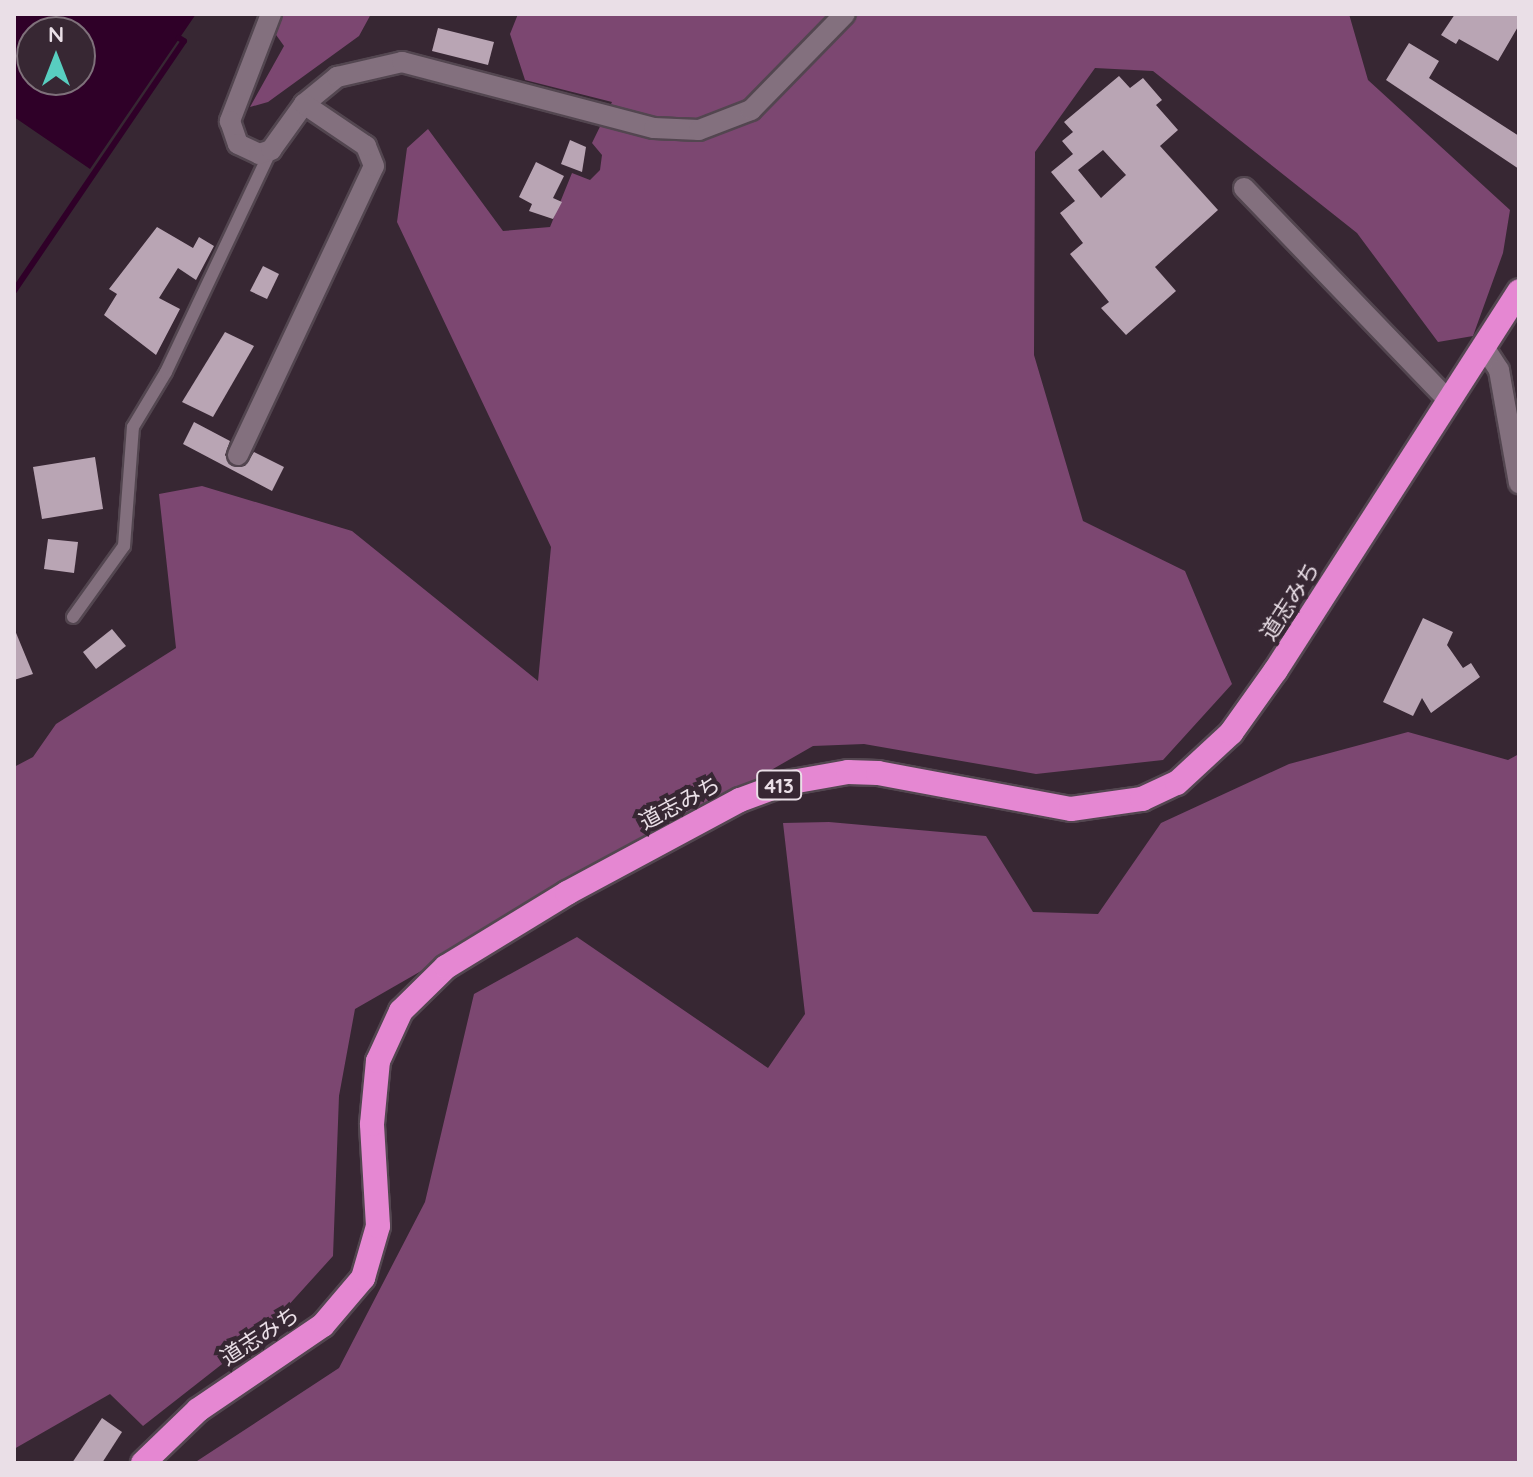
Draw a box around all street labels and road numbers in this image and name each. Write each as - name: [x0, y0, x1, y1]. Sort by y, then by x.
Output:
- street label: 道志みち: [1255, 557, 1325, 645]
- road number: 413: [755, 769, 803, 801]
- street label: 道志みち: [635, 771, 725, 835]
- street label: 道志みち: [216, 1301, 304, 1371]

